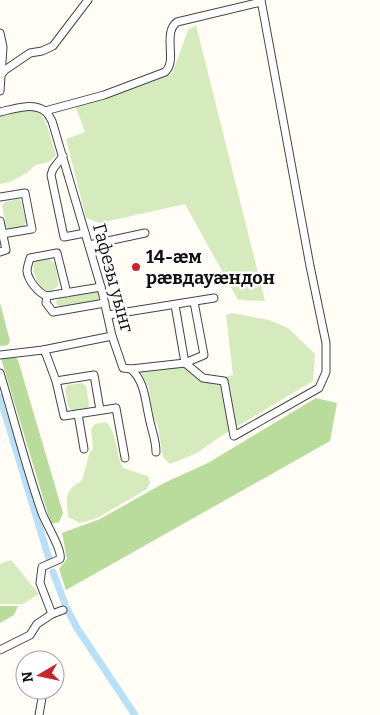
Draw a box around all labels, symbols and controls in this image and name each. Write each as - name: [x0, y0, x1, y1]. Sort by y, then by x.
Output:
- street label: Гафезы уынг: [88, 221, 138, 335]
- place label: 14-æм рӕвдауӕндон: [146, 246, 275, 289]
- marker: 14-æм рӕвдауӕндон: [130, 261, 142, 273]
- north arrow: [15, 650, 65, 700]
- text: N: [18, 670, 37, 684]

